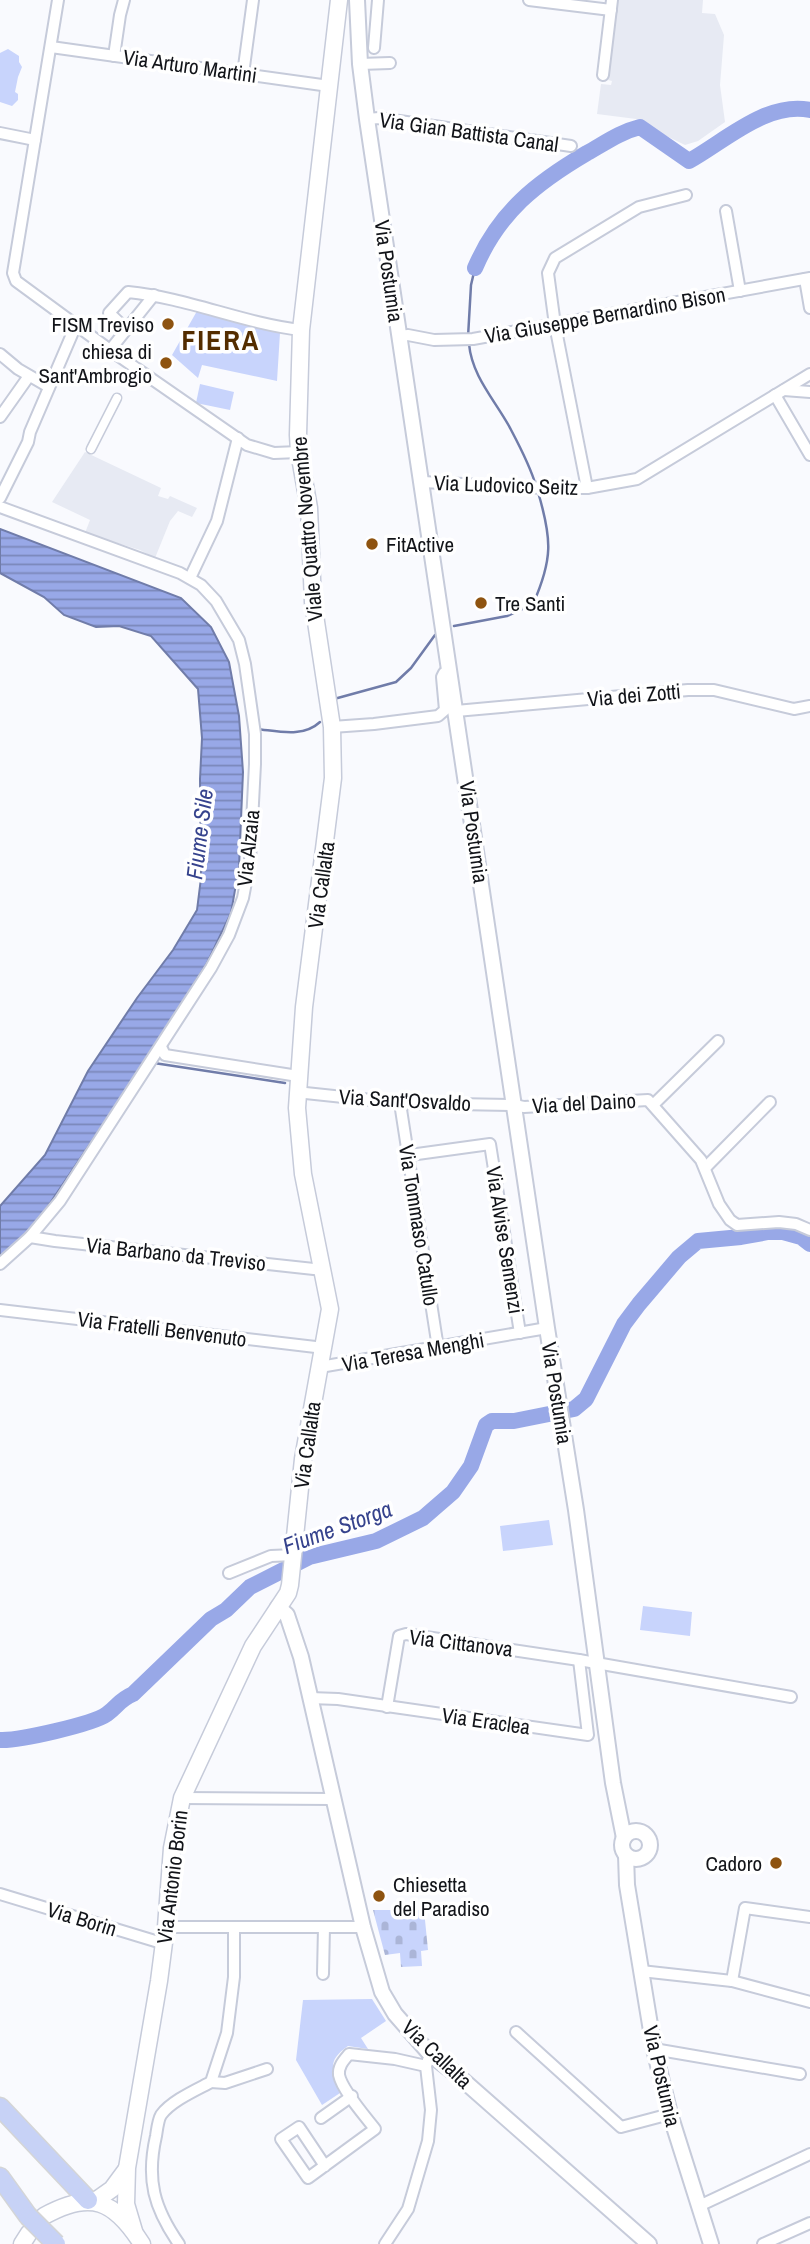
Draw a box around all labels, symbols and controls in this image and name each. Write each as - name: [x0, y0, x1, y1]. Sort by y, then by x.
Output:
- street label: Via Arturo Martini: [121, 42, 259, 90]
- street label: Via Gian Battista Canal: [378, 105, 560, 159]
- street label: Via Postumia: [367, 218, 411, 324]
- street label: Via Giuseppe Bernardino Bison: [482, 280, 728, 350]
- place label: FISM Treviso: [52, 310, 154, 339]
- marker: FISM Treviso: [160, 316, 176, 332]
- district label: FIERA: [182, 321, 260, 359]
- place label: chiesa di Sant'Ambrogio: [39, 337, 152, 390]
- marker: chiesa di Sant'Ambrogio: [158, 355, 174, 371]
- street label: Viale Quattro Novembre: [284, 435, 330, 623]
- street label: Via Ludovico Seitz: [433, 468, 579, 502]
- place label: FitActive: [386, 530, 454, 559]
- marker: FitActive: [364, 536, 380, 552]
- place label: Tre Santi: [495, 589, 565, 618]
- marker: Tre Santi: [473, 595, 489, 611]
- street label: Via dei Zotti: [586, 676, 682, 714]
- street label: Via Postumia: [452, 779, 496, 885]
- water label: Fiume Sile: [178, 787, 220, 881]
- street label: Via Alzaia: [230, 808, 267, 888]
- street label: Via Callalta: [301, 839, 342, 930]
- street label: Via Sant'Osvaldo: [338, 1082, 472, 1118]
- street label: Via del Daino: [531, 1086, 637, 1120]
- street label: Via Tommaso Catullo: [392, 1142, 446, 1308]
- street label: Via Alvise Semenzi: [479, 1164, 531, 1316]
- street label: Via Barbano da Treviso: [85, 1230, 267, 1278]
- street label: Via Fratelli Benvenuto: [76, 1304, 248, 1354]
- street label: Via Teresa Menghi: [340, 1325, 486, 1379]
- street label: Via Postumia: [535, 1340, 579, 1447]
- street label: Via Callalta: [287, 1399, 328, 1490]
- water label: Fiume Storga: [278, 1493, 396, 1561]
- street label: Via Cittanova: [408, 1622, 515, 1664]
- street label: Via Eraclea: [440, 1700, 532, 1742]
- street label: Via Antonio Borin: [149, 1808, 195, 1946]
- place label: Cadoro: [706, 1849, 762, 1878]
- marker: Cadoro: [768, 1855, 784, 1871]
- place label: Chiesetta del Paradiso: [393, 1870, 490, 1923]
- marker: Chiesetta del Paradiso: [371, 1888, 387, 1904]
- street label: Via Borin: [44, 1895, 120, 1943]
- street label: Via Callalta: [395, 2013, 479, 2095]
- street label: Via Postumia: [636, 2023, 688, 2130]

